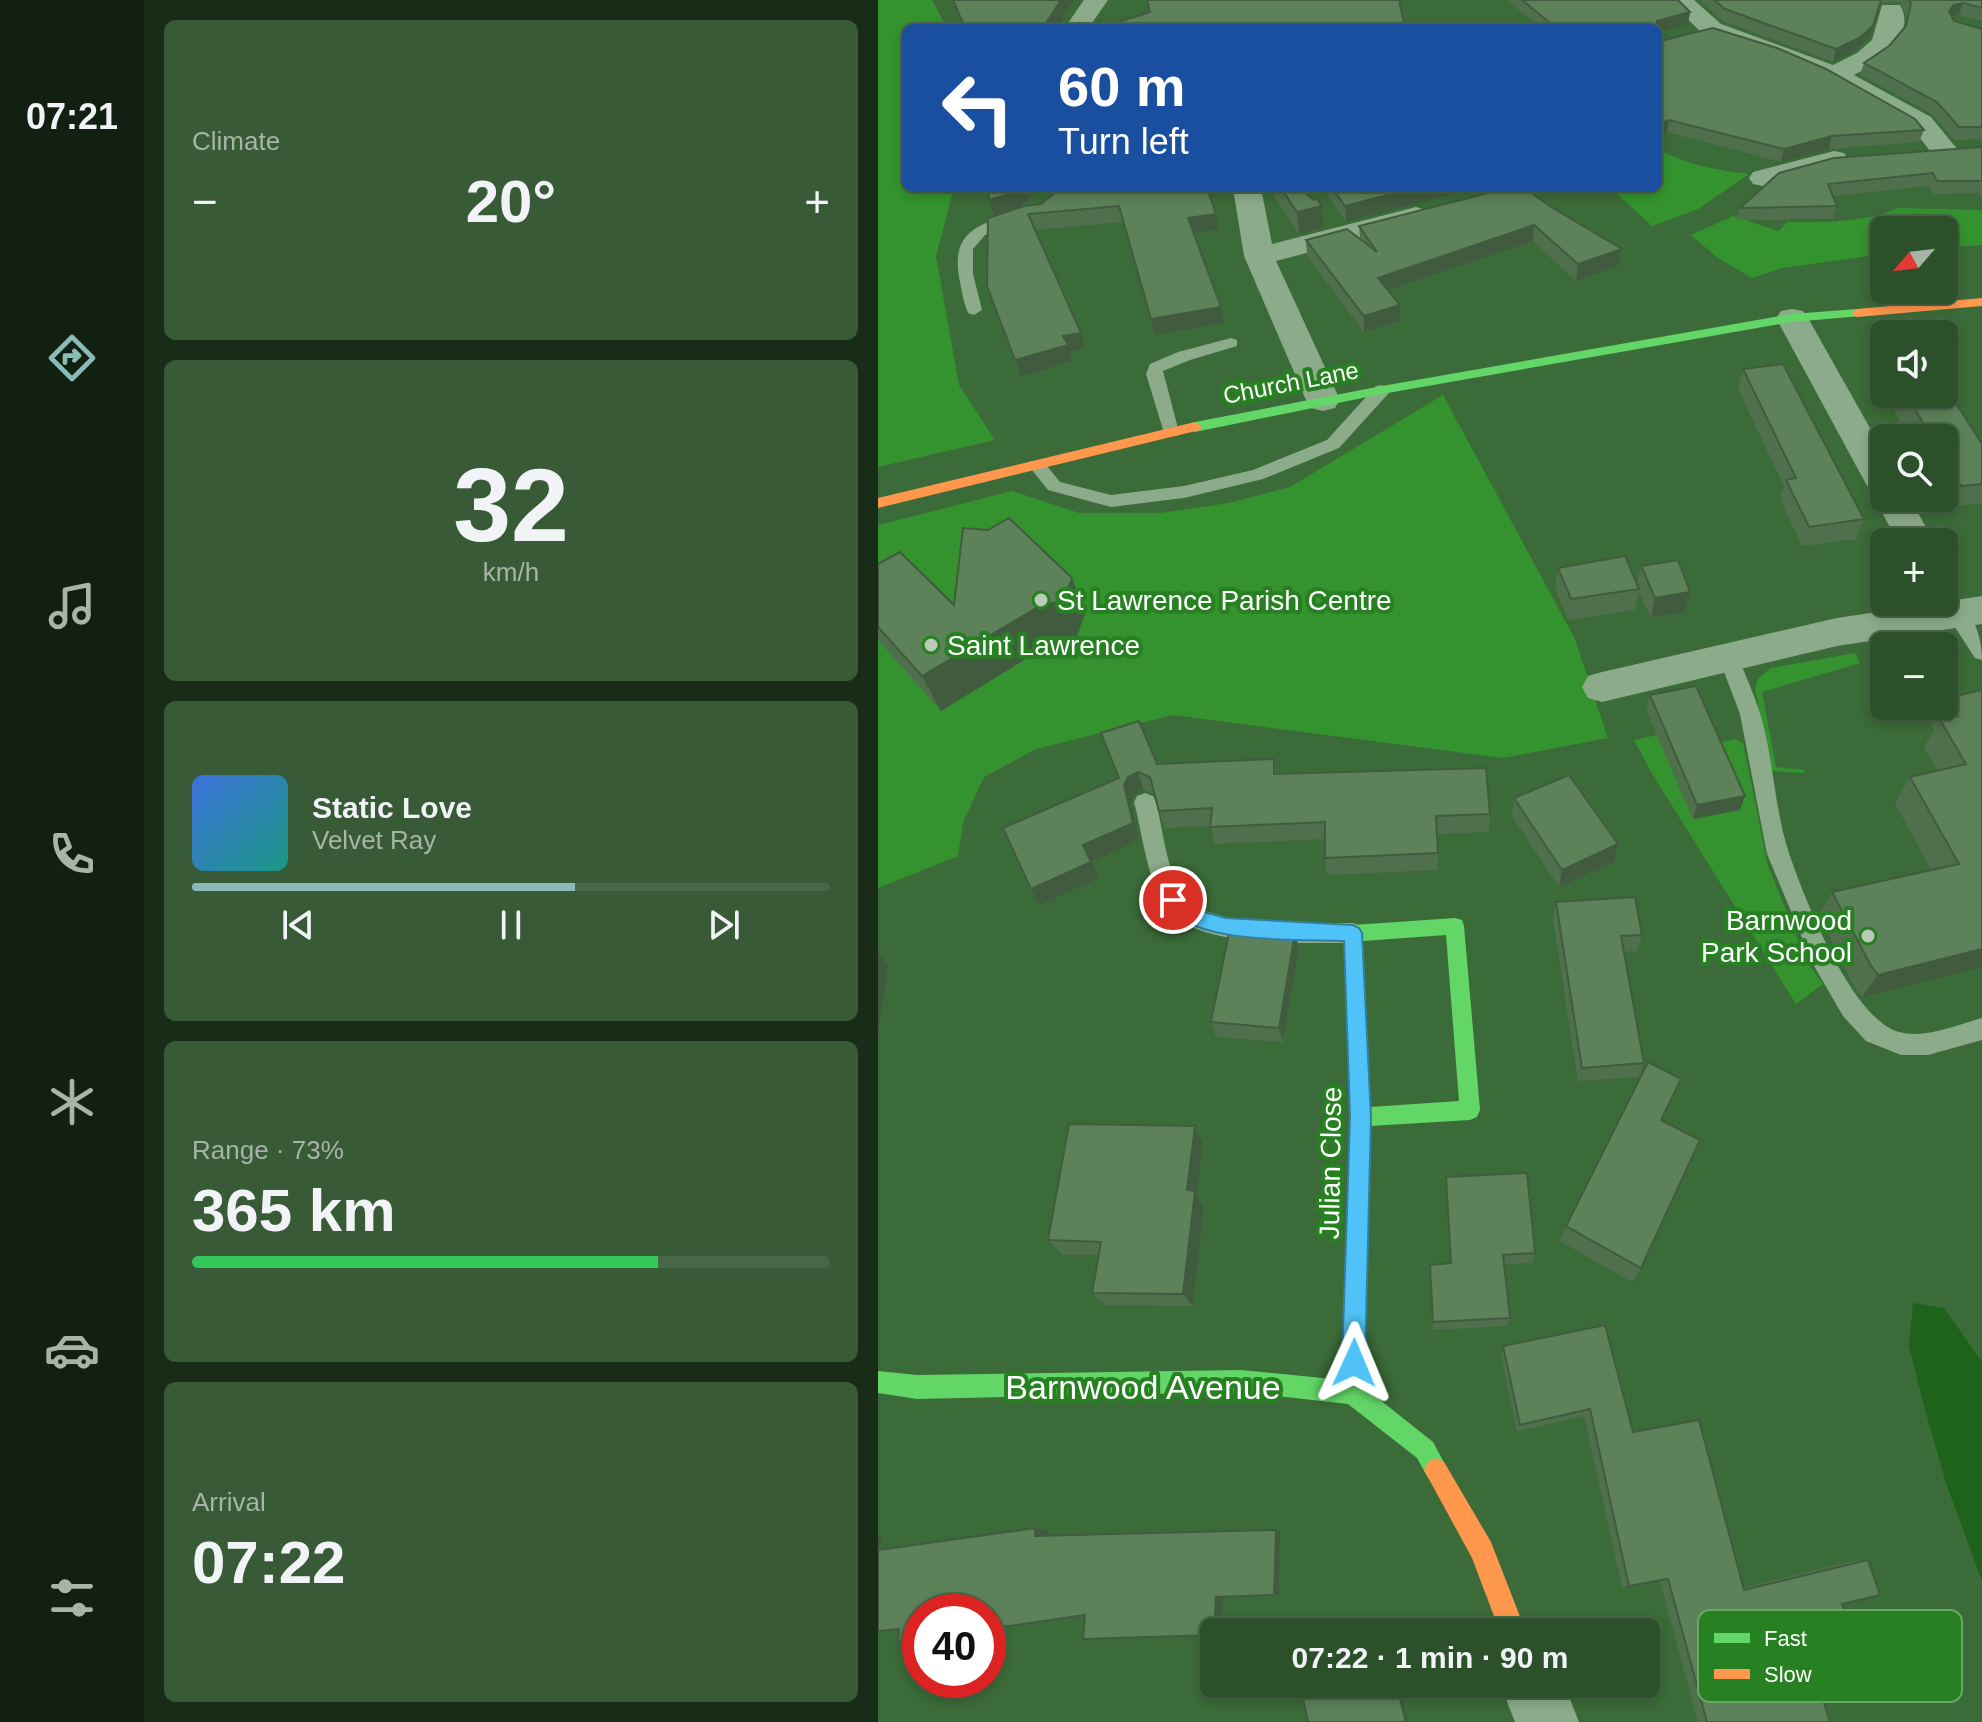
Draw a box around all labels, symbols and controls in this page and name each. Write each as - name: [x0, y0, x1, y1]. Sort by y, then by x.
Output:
- text: 60 m: [1058, 55, 1186, 118]
- icon: left: [926, 56, 1030, 160]
- text: 07:21: [26, 96, 118, 137]
- text: Turn left: [1058, 121, 1189, 162]
- text: Climate: [192, 126, 280, 156]
- text: 20°: [466, 168, 556, 235]
- text: −: [192, 177, 218, 226]
- text: +: [804, 177, 830, 226]
- north arrow: [1870, 216, 1958, 304]
- map controls: [1870, 216, 1958, 720]
- button: sound: [1870, 320, 1958, 408]
- icon: directions: [44, 330, 100, 386]
- street label: Church Lane: [1221, 356, 1361, 409]
- button: search: [1870, 424, 1958, 512]
- text: 32: [453, 447, 569, 563]
- button: +: [1870, 528, 1958, 616]
- text: km/h: [483, 557, 539, 587]
- icon: music: [44, 578, 100, 634]
- place label: St Lawrence Parish Centre: [1057, 585, 1392, 616]
- marker: St Lawrence Parish Centre: [1032, 591, 1050, 609]
- place label: Saint Lawrence: [947, 630, 1140, 661]
- button: −: [1870, 632, 1958, 720]
- marker: Saint Lawrence: [922, 636, 940, 654]
- text: Static Love: [312, 791, 472, 824]
- text: Velvet Ray: [312, 825, 436, 855]
- icon: phone: [44, 826, 100, 882]
- pin: [1139, 866, 1207, 934]
- icon: arrive: [1151, 878, 1195, 922]
- icon: previous: [276, 903, 320, 947]
- icon: pause: [489, 903, 533, 947]
- icon: next: [702, 903, 746, 947]
- place label: Barnwood Park School: [1701, 905, 1852, 968]
- marker: Barnwood Park School: [1859, 927, 1877, 945]
- icon: climate: [44, 1074, 100, 1130]
- street label: Julian Close: [1314, 1086, 1347, 1240]
- text: Range · 73%: [192, 1135, 344, 1165]
- text: 365 km: [192, 1177, 396, 1244]
- position arrow: [1312, 1321, 1396, 1405]
- icon: car: [44, 1322, 100, 1378]
- street label: Barnwood Avenue: [1005, 1368, 1281, 1406]
- text: Arrival: [192, 1487, 266, 1517]
- text: 07:22: [192, 1529, 345, 1596]
- icon: filters: [44, 1570, 100, 1626]
- speed limit sign: 40: [902, 1594, 1006, 1698]
- legend: [1698, 1610, 1962, 1702]
- text: Fast: [1764, 1626, 1807, 1651]
- text: 07:22 · 1 min · 90 m: [1292, 1641, 1568, 1674]
- text: Slow: [1764, 1662, 1812, 1687]

